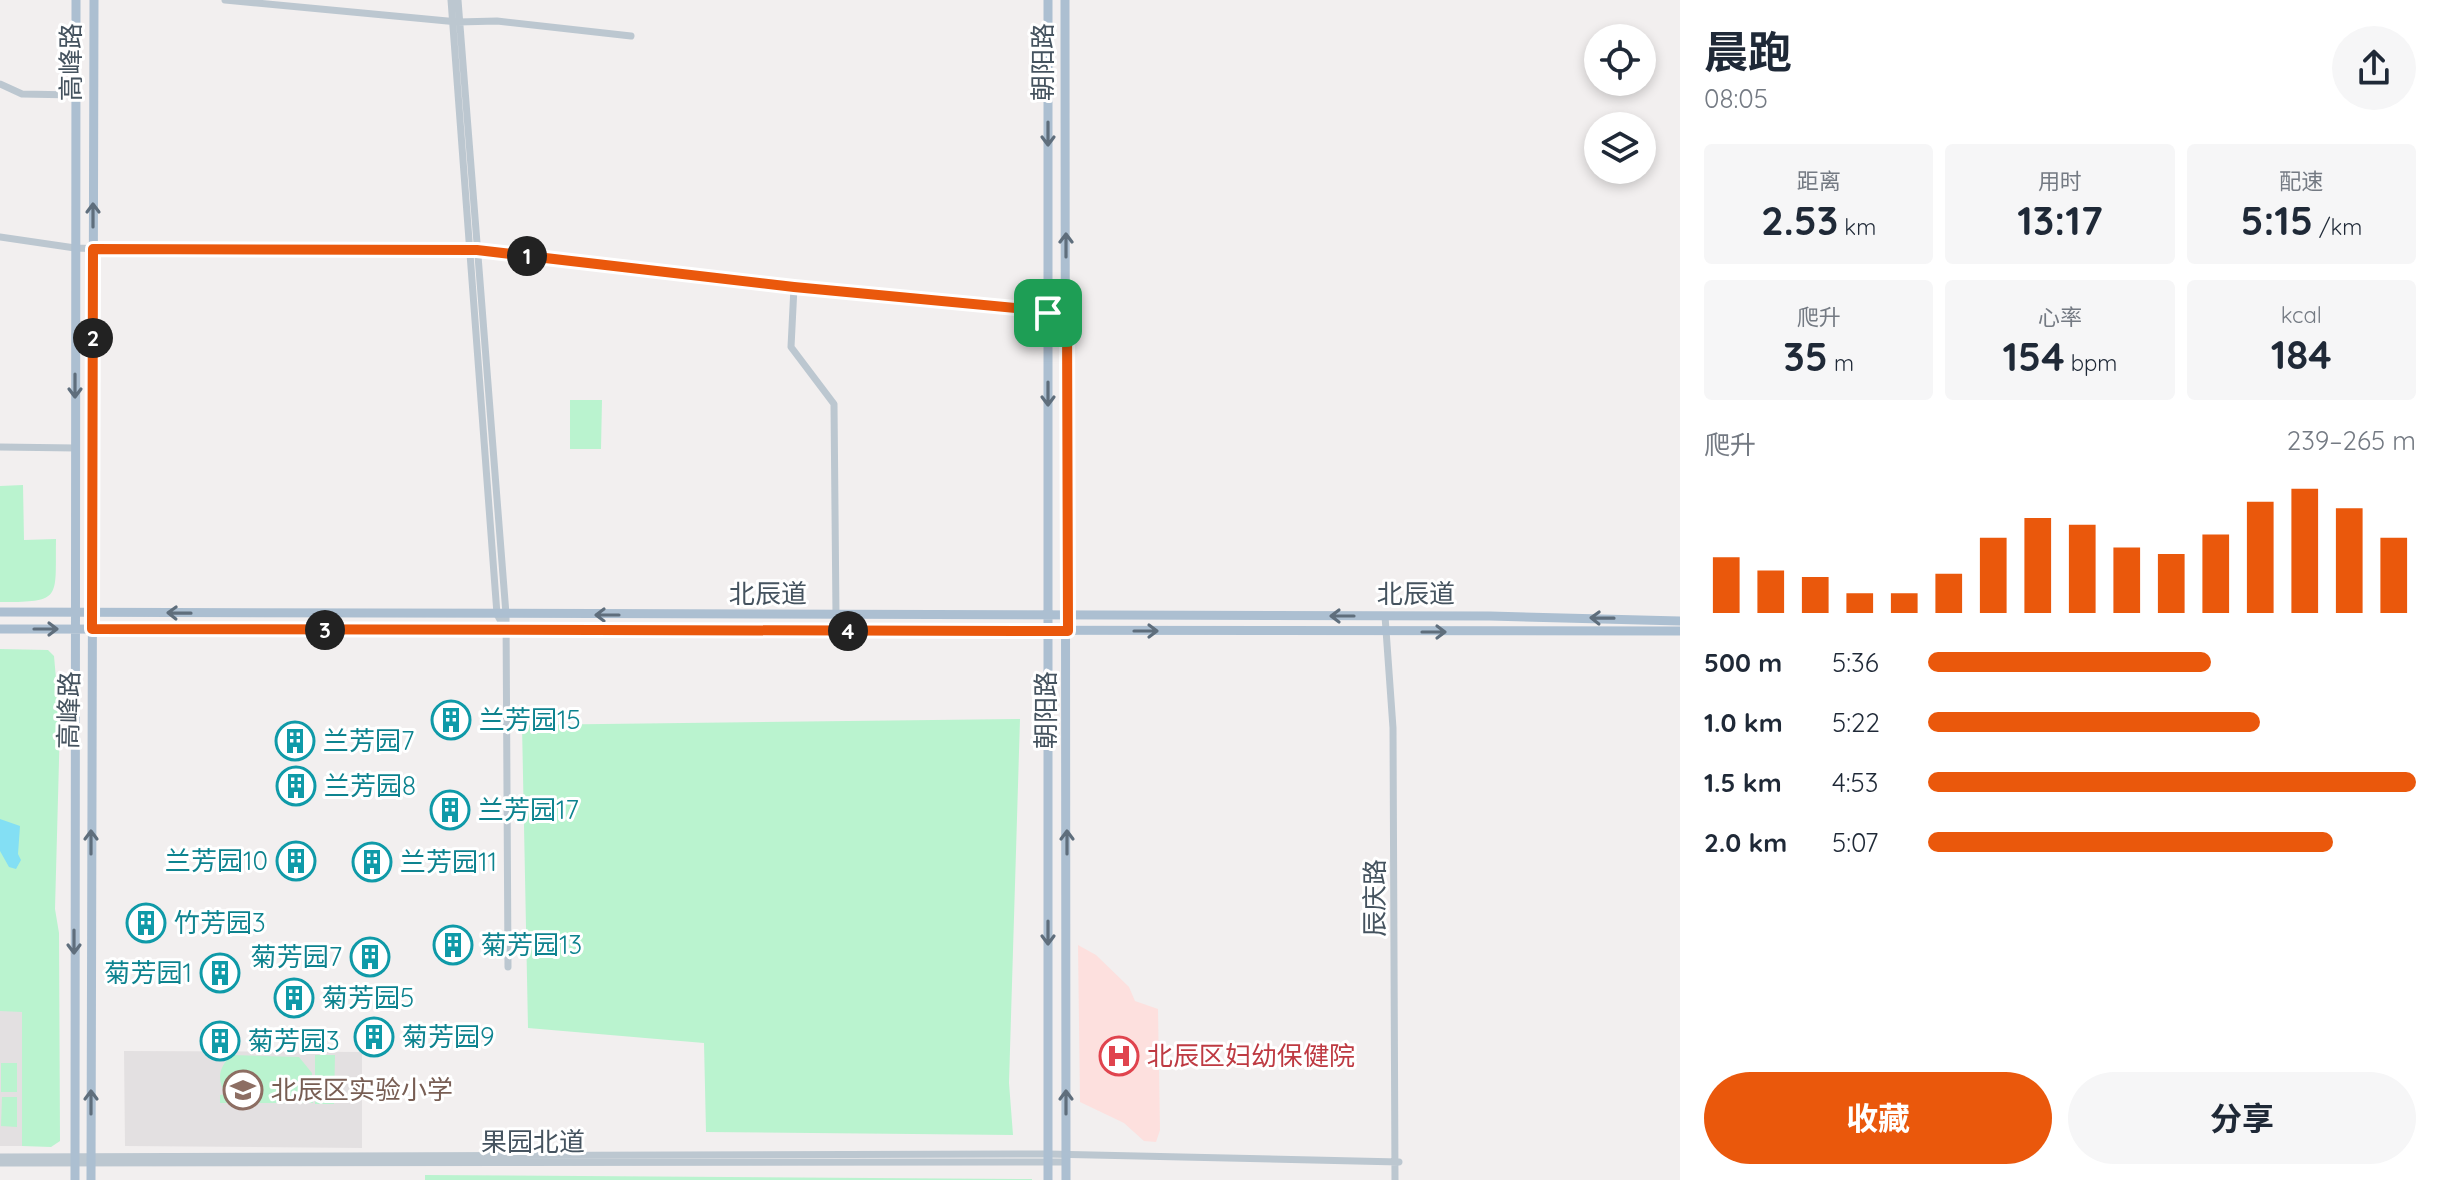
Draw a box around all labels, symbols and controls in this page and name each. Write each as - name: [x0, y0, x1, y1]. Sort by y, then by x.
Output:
- street label: 高峰路: [54, 23, 87, 101]
- street label: 朝阳路: [1026, 23, 1059, 101]
- map controls: [1584, 24, 1656, 184]
- button: locate: [1584, 24, 1656, 96]
- text: 晨跑: [1704, 24, 1792, 79]
- button: share: [2332, 26, 2416, 110]
- text: 08:05: [1704, 82, 1768, 115]
- button: layers: [1584, 112, 1656, 184]
- one-way arrow: [1040, 120, 1056, 147]
- text: 距离: [1797, 167, 1841, 195]
- text: 用时: [2038, 167, 2082, 195]
- text: 配速: [2279, 167, 2323, 195]
- text: 2.53: [1761, 195, 1838, 245]
- text: 13:17: [2017, 195, 2103, 245]
- text: 5:15: [2240, 195, 2313, 245]
- one-way arrow: [85, 202, 101, 229]
- text: km: [1838, 213, 1876, 241]
- text: /km: [2313, 213, 2362, 241]
- one-way arrow: [1058, 232, 1074, 259]
- pin: 1: [507, 236, 547, 276]
- text: 1: [523, 242, 531, 270]
- pin: [1014, 279, 1082, 347]
- icon: arrive: [1026, 291, 1070, 335]
- text: kcal: [2281, 301, 2322, 329]
- text: 爬升: [1797, 303, 1841, 331]
- text: 心率: [2038, 303, 2082, 331]
- pin: 2: [73, 318, 113, 358]
- text: 2: [87, 324, 99, 352]
- text: 184: [2271, 329, 2332, 379]
- text: 35: [1783, 331, 1828, 381]
- text: 154: [2003, 331, 2065, 381]
- text: m: [1828, 349, 1854, 377]
- text: bpm: [2065, 349, 2117, 377]
- one-way arrow: [67, 372, 83, 399]
- one-way arrow: [1040, 380, 1056, 407]
- text: 239–265 m: [2287, 424, 2416, 457]
- text: 爬升: [1704, 428, 1756, 461]
- street label: 北辰道: [729, 577, 807, 610]
- street label: 北辰道: [1377, 577, 1455, 610]
- one-way arrow: [166, 606, 193, 621]
- one-way arrow: [594, 607, 621, 623]
- one-way arrow: [1329, 608, 1356, 624]
- pin: 3: [305, 610, 345, 650]
- pin: 4: [828, 611, 868, 651]
- one-way arrow: [1589, 611, 1616, 626]
- text: 3: [319, 616, 331, 644]
- text: 4: [842, 617, 854, 645]
- one-way arrow: [32, 621, 59, 637]
- one-way arrow: [1132, 623, 1159, 639]
- one-way arrow: [1420, 624, 1447, 640]
- text: 500 m: [1704, 646, 1782, 679]
- text: 5:36: [1832, 646, 1879, 679]
- street label: 高峰路: [51, 671, 86, 749]
- street label: 朝阳路: [1029, 671, 1062, 749]
- building icon: 兰芳园15: [430, 699, 472, 741]
- place label: 兰芳园15: [479, 703, 581, 736]
- text: 1.0 km: [1704, 706, 1783, 739]
- text: 5:22: [1832, 706, 1880, 739]
- building icon: 兰芳园7: [274, 720, 316, 762]
- place label: 兰芳园7: [323, 724, 414, 757]
- building icon: 兰芳园8: [275, 765, 317, 807]
- text: 1.5 km: [1704, 766, 1782, 799]
- text: 4:53: [1832, 766, 1878, 799]
- place label: 兰芳园8: [324, 769, 416, 802]
- building icon: 兰芳园17: [429, 789, 471, 831]
- place label: 兰芳园17: [478, 793, 579, 826]
- text: 2.0 km: [1704, 826, 1787, 859]
- text: 5:07: [1832, 826, 1878, 859]
- one-way arrow: [83, 829, 99, 856]
- one-way arrow: [1059, 829, 1075, 856]
- building icon: 兰芳园10: [275, 840, 317, 882]
- building icon: 兰芳园11: [351, 841, 393, 883]
- place label: 兰芳园10: [165, 844, 268, 877]
- place label: 兰芳园11: [400, 845, 497, 878]
- street label: 辰庆路: [1358, 859, 1391, 937]
- building icon: 竹芳园3: [125, 902, 167, 944]
- place label: 竹芳园3: [174, 906, 266, 939]
- one-way arrow: [1040, 919, 1056, 946]
- building icon: 菊芳园13: [432, 924, 474, 966]
- one-way arrow: [66, 928, 82, 955]
- place label: 菊芳园13: [481, 928, 582, 961]
- building icon: 菊芳园7: [349, 936, 391, 978]
- place label: 菊芳园7: [251, 940, 342, 973]
- building icon: 菊芳园1: [199, 952, 241, 994]
- place label: 菊芳园1: [104, 956, 192, 989]
- building icon: 菊芳园5: [273, 977, 315, 1019]
- place label: 菊芳园5: [322, 981, 414, 1014]
- building icon: 菊芳园9: [353, 1016, 395, 1058]
- building icon: 菊芳园3: [199, 1020, 241, 1062]
- place label: 菊芳园9: [402, 1020, 495, 1053]
- place label: 菊芳园3: [248, 1024, 340, 1057]
- hospital icon: 北辰区妇幼保健院: [1098, 1035, 1140, 1077]
- place label: 北辰区妇幼保健院: [1147, 1039, 1355, 1072]
- school or university icon: 北辰区实验小学: [222, 1069, 264, 1111]
- button: 收藏: [1704, 1072, 2052, 1164]
- button: 分享: [2068, 1072, 2416, 1164]
- place label: 北辰区实验小学: [271, 1073, 453, 1106]
- one-way arrow: [83, 1089, 99, 1116]
- one-way arrow: [1058, 1089, 1074, 1116]
- street label: 果园北道: [481, 1125, 585, 1158]

